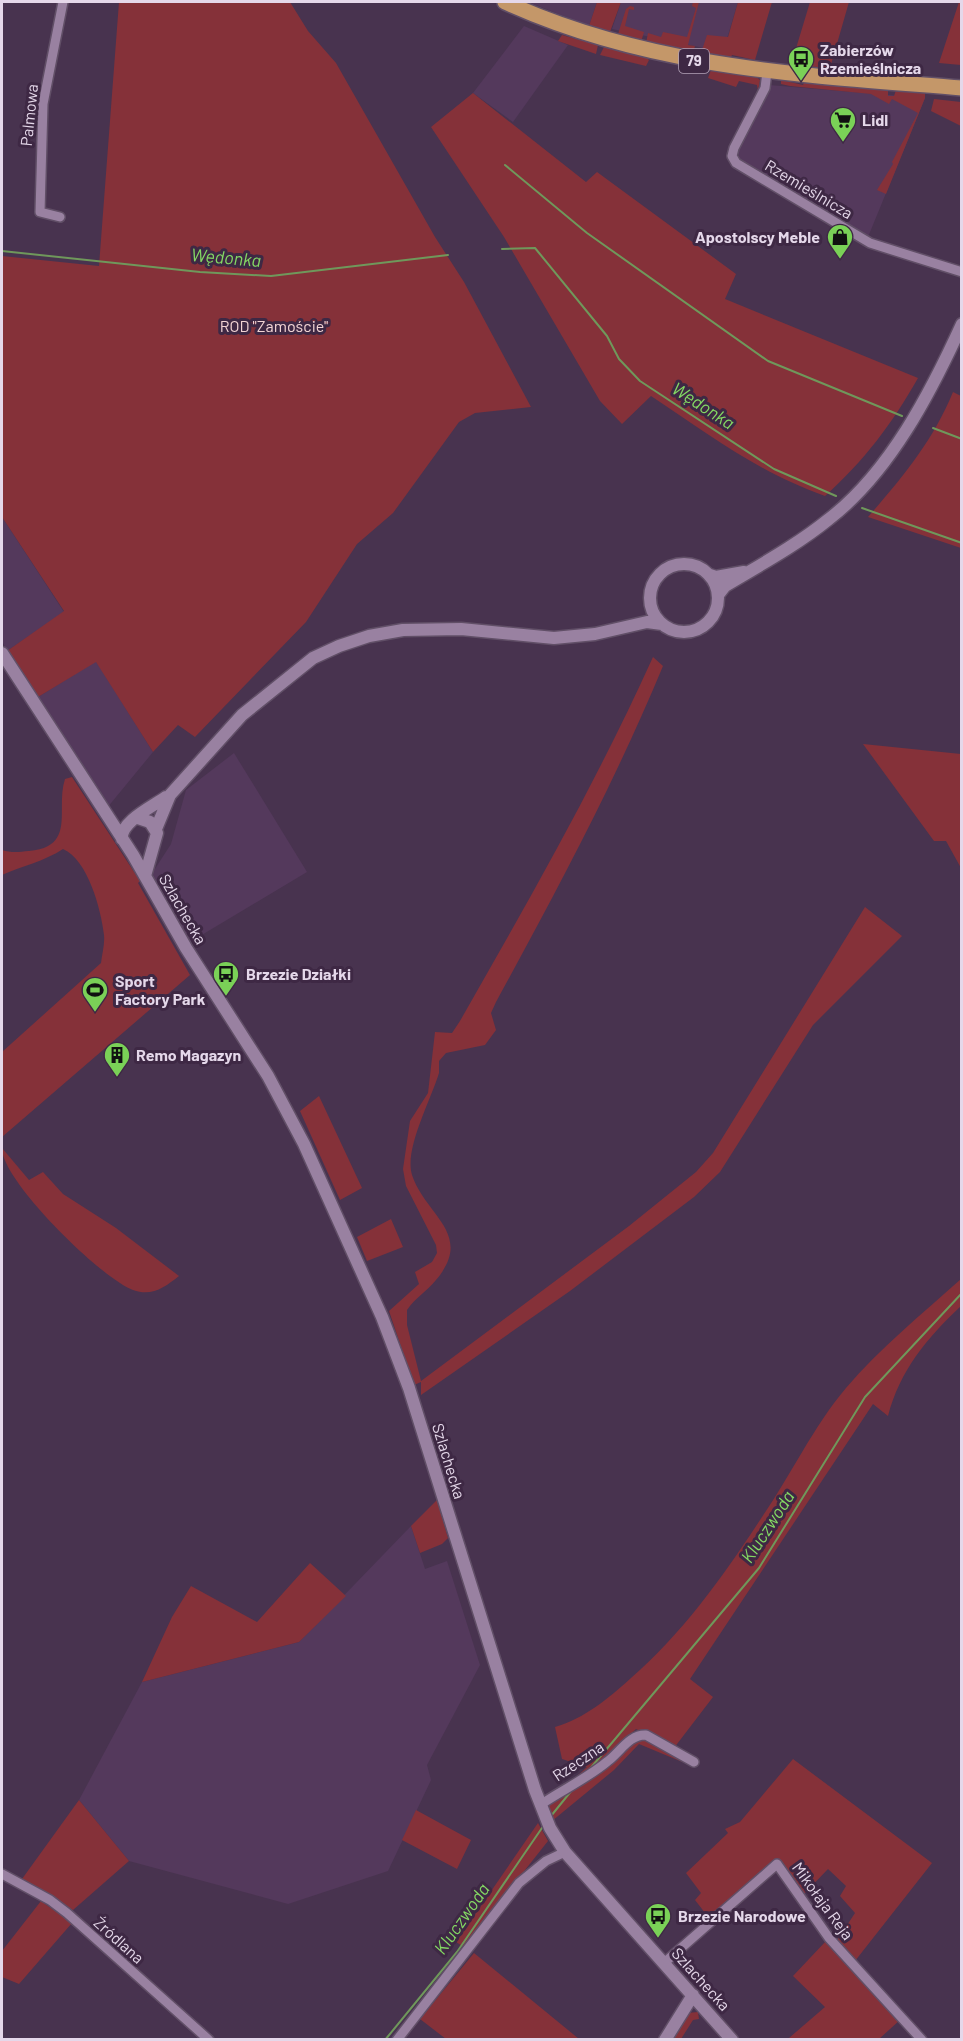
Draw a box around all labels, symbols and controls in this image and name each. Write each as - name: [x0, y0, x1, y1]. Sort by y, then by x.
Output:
- place label: Zabierzów Rzemieślnicza: [820, 40, 921, 77]
- bus stop icon: Zabierzów Rzemieślnicza: [786, 44, 816, 82]
- road number: 79: [679, 49, 709, 73]
- street label: Palmowa: [16, 83, 41, 147]
- supermarket icon: Lidl: [828, 105, 858, 143]
- place label: Lidl: [862, 110, 888, 129]
- street label: Rzemieślnicza: [762, 155, 857, 222]
- shop icon: Apostolscy Meble: [825, 222, 855, 260]
- place label: Apostolscy Meble: [695, 227, 820, 246]
- water label: Wędonka: [190, 243, 262, 271]
- park label: ROD "Zamoście": [220, 316, 328, 335]
- water label: Wędonka: [668, 377, 739, 434]
- street label: Szlachecka: [156, 870, 211, 947]
- bus stop icon: Brzezie Działki: [211, 959, 241, 997]
- place label: Brzezie Działki: [246, 964, 351, 983]
- place label: Sport Factory Park: [115, 971, 206, 1008]
- sports icon: Sport Factory Park: [80, 975, 110, 1013]
- building icon: Remo Magazyn: [102, 1040, 132, 1078]
- place label: Remo Magazyn: [136, 1045, 241, 1064]
- street label: Szlachecka: [429, 1421, 470, 1501]
- water label: Kluczwoda: [736, 1486, 799, 1567]
- street label: Rzeczna: [548, 1737, 607, 1785]
- street label: Mikołaja Reja: [789, 1858, 858, 1943]
- water label: Kluczwoda: [429, 1879, 494, 1958]
- bus stop icon: Brzezie Narodowe: [643, 1901, 673, 1939]
- place label: Brzezie Narodowe: [678, 1906, 806, 1925]
- street label: Źródlana: [90, 1912, 148, 1967]
- street label: Szlachecka: [668, 1943, 735, 2014]

